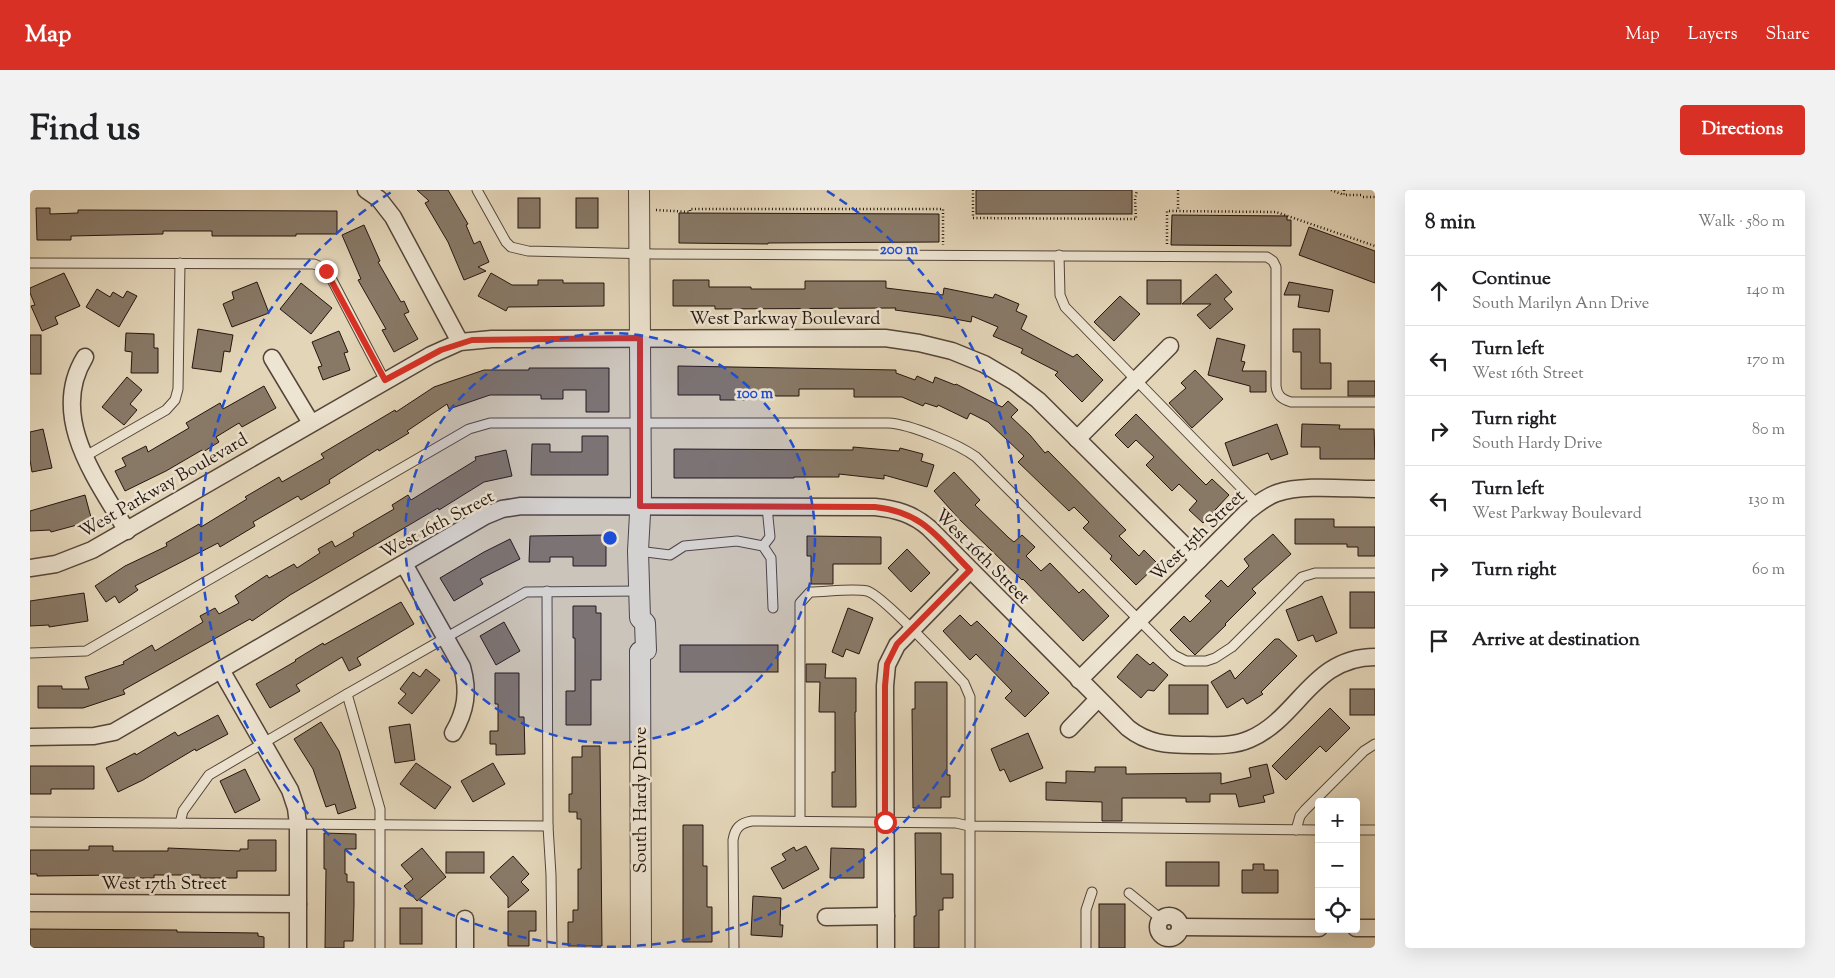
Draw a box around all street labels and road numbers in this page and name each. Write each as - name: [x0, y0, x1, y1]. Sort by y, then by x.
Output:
- street label: West Parkway Boulevard: [690, 307, 880, 333]
- street label: West Parkway Boulevard: [75, 428, 253, 546]
- street label: West 15th Street: [1145, 484, 1252, 589]
- street label: West 16th Street: [376, 485, 500, 567]
- street label: West 16th Street: [928, 504, 1035, 611]
- street label: South Hardy Drive: [629, 727, 655, 873]
- street label: West 17th Street: [101, 872, 227, 898]

